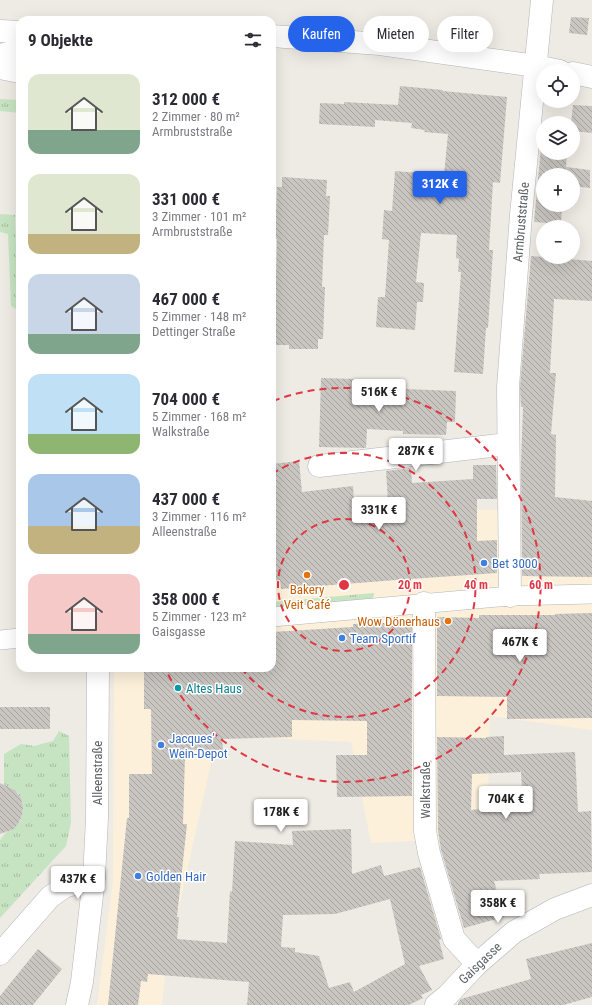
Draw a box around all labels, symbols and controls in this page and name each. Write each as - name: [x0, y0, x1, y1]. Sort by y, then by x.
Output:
- chip: Kaufen: [288, 16, 355, 52]
- chip: Mieten: [363, 16, 429, 52]
- chip: Filter: [437, 16, 493, 52]
- icon: filters: [242, 29, 264, 51]
- text: 9 Objekte: [28, 30, 93, 50]
- map controls: [536, 64, 580, 264]
- button: locate: [536, 64, 580, 108]
- text: 312 000 €: [152, 89, 220, 109]
- icon: home: [60, 90, 108, 138]
- text: 2 Zimmer · 80 m²: [152, 109, 240, 124]
- button: layers: [536, 116, 580, 160]
- text: Armbruststraße: [152, 124, 232, 139]
- button: +: [536, 168, 580, 212]
- pin: 312K €: [407, 171, 473, 205]
- text: 312K €: [422, 176, 458, 191]
- street label: Armbruststraße: [510, 181, 532, 263]
- text: 331 000 €: [152, 189, 220, 209]
- icon: home: [60, 190, 108, 238]
- text: 3 Zimmer · 101 m²: [152, 209, 246, 224]
- button: −: [536, 220, 580, 264]
- text: Armbruststraße: [152, 224, 232, 239]
- text: 467 000 €: [152, 289, 220, 309]
- icon: home: [60, 290, 108, 338]
- text: 5 Zimmer · 148 m²: [152, 309, 246, 324]
- text: Dettinger Straße: [152, 324, 235, 339]
- pin: 516K €: [346, 379, 412, 413]
- text: 516K €: [361, 384, 397, 399]
- text: 704 000 €: [152, 389, 220, 409]
- icon: home: [60, 390, 108, 438]
- text: 5 Zimmer · 168 m²: [152, 409, 246, 424]
- text: Walkstraße: [152, 424, 209, 439]
- pin: 287K €: [383, 438, 449, 472]
- text: 287K €: [398, 443, 434, 458]
- text: 437 000 €: [152, 489, 220, 509]
- icon: home: [60, 490, 108, 538]
- pin: 331K €: [346, 497, 412, 531]
- text: 331K €: [361, 502, 397, 517]
- text: 3 Zimmer · 116 m²: [152, 509, 246, 524]
- text: Alleenstraße: [152, 524, 217, 539]
- place label: Bet 3000: [492, 556, 538, 571]
- marker: Bet 3000: [479, 558, 489, 568]
- marker: Bakery Veit Café: [302, 570, 312, 580]
- centre of rings: [337, 578, 351, 592]
- text: 20 m: [398, 578, 422, 592]
- text: 40 m: [464, 578, 488, 592]
- text: 60 m: [529, 578, 553, 592]
- place label: Bakery Veit Café: [284, 582, 330, 612]
- text: 358 000 €: [152, 589, 220, 609]
- icon: home: [60, 590, 108, 638]
- text: 5 Zimmer · 123 m²: [152, 609, 246, 624]
- place label: Wow Dönerhaus: [357, 614, 440, 629]
- marker: Wow Dönerhaus: [443, 616, 453, 626]
- text: Gaisgasse: [152, 624, 205, 639]
- pin: 467K €: [487, 629, 553, 663]
- place label: Team Sportif: [350, 631, 416, 646]
- marker: Team Sportif: [337, 633, 347, 643]
- text: 467K €: [502, 634, 538, 649]
- place label: Altes Haus: [186, 681, 242, 696]
- marker: Altes Haus: [173, 683, 183, 693]
- place label: Jacques’ Wein-Depot: [169, 731, 228, 761]
- marker: Jacques’ Wein-Depot: [156, 740, 166, 750]
- street label: Alleenstraße: [90, 741, 105, 805]
- street label: Walkstraße: [418, 761, 433, 819]
- pin: 704K €: [473, 786, 539, 820]
- text: 704K €: [488, 791, 524, 806]
- pin: 178K €: [248, 799, 314, 833]
- text: 178K €: [263, 804, 299, 819]
- pin: 437K €: [45, 866, 111, 900]
- place label: Golden Hair: [146, 869, 206, 884]
- text: 437K €: [60, 871, 96, 886]
- marker: Golden Hair: [133, 871, 143, 881]
- pin: 358K €: [465, 890, 531, 924]
- text: 358K €: [480, 895, 516, 910]
- street label: Gaisgasse: [456, 939, 504, 987]

